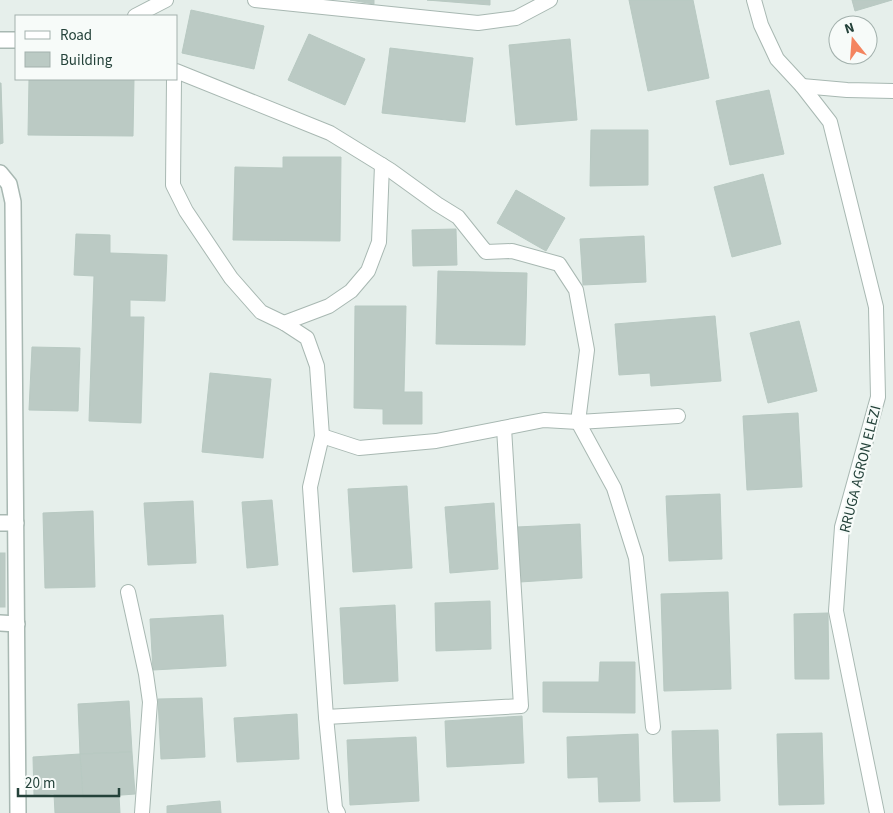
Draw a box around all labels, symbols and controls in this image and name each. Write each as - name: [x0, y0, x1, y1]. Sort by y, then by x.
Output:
- legend: [15, 15, 178, 80]
- north arrow: [828, 15, 878, 65]
- text: N: [842, 18, 857, 39]
- text: Road: [60, 25, 92, 46]
- text: Building: [60, 50, 113, 71]
- street label: RRUGA AGRON ELEZI: [834, 403, 886, 535]
- scale bar: [18, 766, 119, 798]
- text: 20 m: [25, 773, 55, 794]

